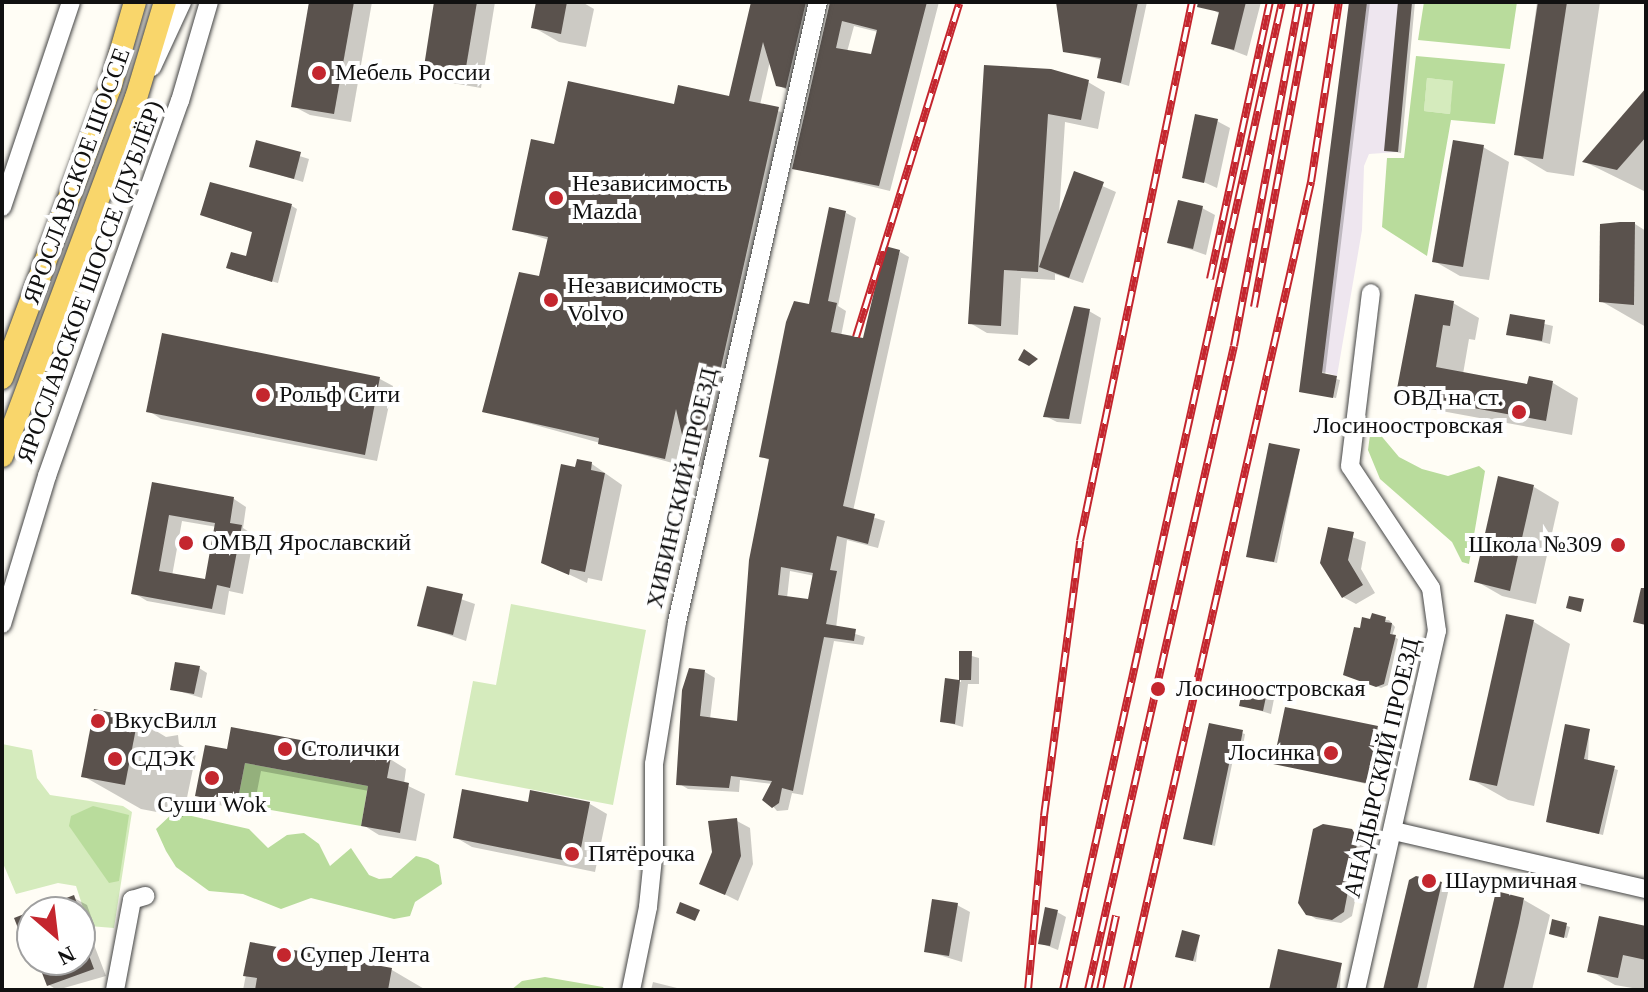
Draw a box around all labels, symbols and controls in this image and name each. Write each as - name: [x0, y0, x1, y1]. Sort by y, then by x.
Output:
- street label: ЯРОСЛАВСКОЕ ШОССЕ: [17, 44, 137, 308]
- place label: Мебель России: [335, 59, 490, 87]
- marker: Мебель России: [310, 64, 328, 82]
- street label: ЯРОСЛАВСКОЕ ШОССЕ (ДУБЛЁР): [11, 97, 169, 467]
- place label: Независимость Mazda: [572, 170, 728, 226]
- marker: Независимость Mazda: [547, 189, 565, 207]
- place label: Независимость Volvo: [567, 272, 723, 328]
- marker: Независимость Volvo: [542, 291, 560, 309]
- street label: ХИБИНСКИЙ ПРОЕЗД: [640, 365, 724, 611]
- place label: Рольф Сити: [279, 381, 400, 409]
- place label: ОВД на ст. Лосиноостровская: [1314, 384, 1503, 440]
- marker: Рольф Сити: [254, 386, 272, 404]
- marker: ОВД на ст. Лосиноостровская: [1510, 403, 1528, 421]
- place label: ОМВД Ярославский: [202, 529, 411, 557]
- place label: Школа №309: [1468, 531, 1602, 559]
- marker: ОМВД Ярославский: [177, 534, 195, 552]
- marker: Школа №309: [1609, 536, 1627, 554]
- street label: АНАДЫРСКИЙ ПРОЕЗД: [1338, 635, 1426, 901]
- place label: Лосиноостровская: [1176, 675, 1365, 703]
- marker: Лосиноостровская: [1147, 678, 1169, 700]
- place label: ВкусВилл: [114, 707, 217, 735]
- marker: ВкусВилл: [89, 712, 107, 730]
- place label: Столички: [301, 735, 400, 763]
- place label: Лосинка: [1228, 739, 1315, 767]
- marker: Столички: [276, 740, 294, 758]
- marker: Лосинка: [1322, 744, 1340, 762]
- place label: СДЭК: [131, 745, 195, 773]
- marker: СДЭК: [106, 750, 124, 768]
- marker: Суши Wok: [203, 769, 221, 787]
- place label: Суши Wok: [157, 791, 267, 819]
- place label: Пятёрочка: [588, 840, 695, 868]
- marker: Пятёрочка: [563, 845, 581, 863]
- place label: Шаурмичная: [1445, 867, 1577, 895]
- marker: Шаурмичная: [1420, 872, 1438, 890]
- north arrow: [16, 896, 96, 976]
- text: N: [54, 941, 79, 971]
- place label: Супер Лента: [300, 941, 430, 969]
- marker: Супер Лента: [275, 946, 293, 964]

